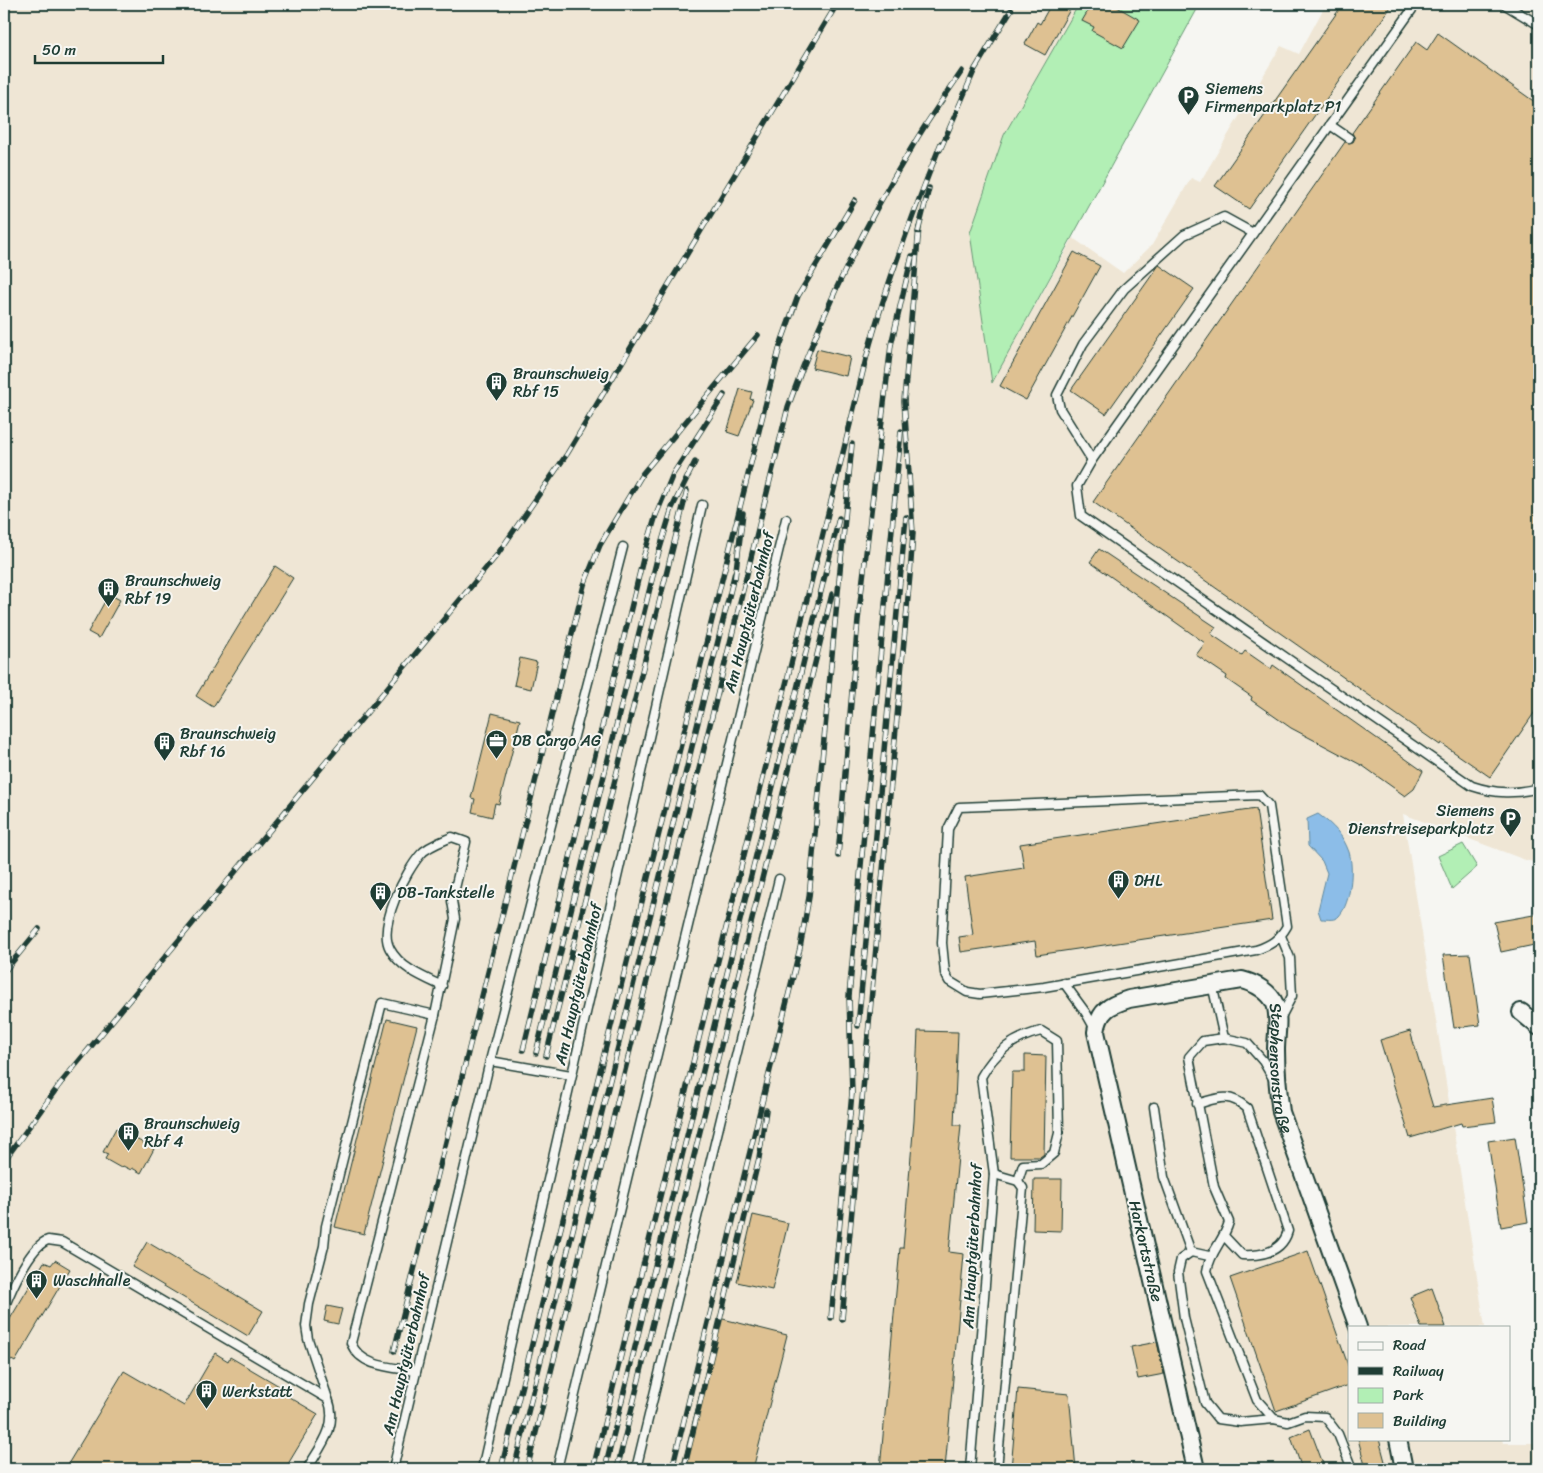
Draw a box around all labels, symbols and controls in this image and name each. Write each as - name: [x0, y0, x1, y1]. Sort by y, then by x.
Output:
- scale bar: [35, 32, 162, 64]
- text: 50 m: [42, 37, 77, 63]
- place label: Siemens Firmenparkplatz P1: [1205, 74, 1341, 121]
- parking icon: Siemens Firmenparkplatz P1: [1177, 85, 1201, 116]
- place label: Braunschweig Rbf 15: [513, 359, 609, 406]
- building icon: Braunschweig Rbf 15: [485, 370, 509, 401]
- street label: Am Hauptgüterbahnhof: [715, 526, 784, 697]
- place label: Braunschweig Rbf 19: [125, 566, 221, 613]
- building icon: Braunschweig Rbf 19: [97, 577, 121, 608]
- place label: Braunschweig Rbf 16: [180, 719, 276, 766]
- place label: DB Cargo AG: [512, 726, 601, 755]
- office icon: DB Cargo AG: [484, 728, 508, 759]
- building icon: Braunschweig Rbf 16: [152, 730, 176, 761]
- place label: Siemens Dienstreiseparkplatz: [1348, 796, 1494, 843]
- parking icon: Siemens Dienstreiseparkplatz: [1498, 807, 1522, 838]
- place label: DHL: [1134, 866, 1163, 895]
- building icon: DHL: [1106, 868, 1130, 899]
- place label: DB-Tankstelle: [397, 878, 495, 907]
- building icon: DB-Tankstelle: [369, 880, 393, 911]
- street label: Am Hauptgüterbahnhof: [545, 898, 611, 1069]
- street label: Stephensonstraße: [1261, 1000, 1302, 1137]
- place label: Braunschweig Rbf 4: [144, 1109, 240, 1156]
- building icon: Braunschweig Rbf 4: [116, 1120, 140, 1151]
- street label: Am Hauptgüterbahnhof: [953, 1161, 991, 1330]
- street label: Harkortstraße: [1120, 1197, 1172, 1305]
- place label: Waschhalle: [53, 1266, 131, 1295]
- building icon: Waschhalle: [25, 1268, 49, 1299]
- street label: Am Hauptgüterbahnhof: [373, 1268, 439, 1439]
- legend: [1348, 1326, 1510, 1440]
- text: Road: [1393, 1332, 1426, 1358]
- text: Railway: [1393, 1358, 1444, 1384]
- place label: Werkstatt: [222, 1377, 292, 1406]
- building icon: Werkstatt: [194, 1379, 218, 1410]
- text: Park: [1393, 1382, 1424, 1408]
- text: Building: [1393, 1408, 1447, 1434]

